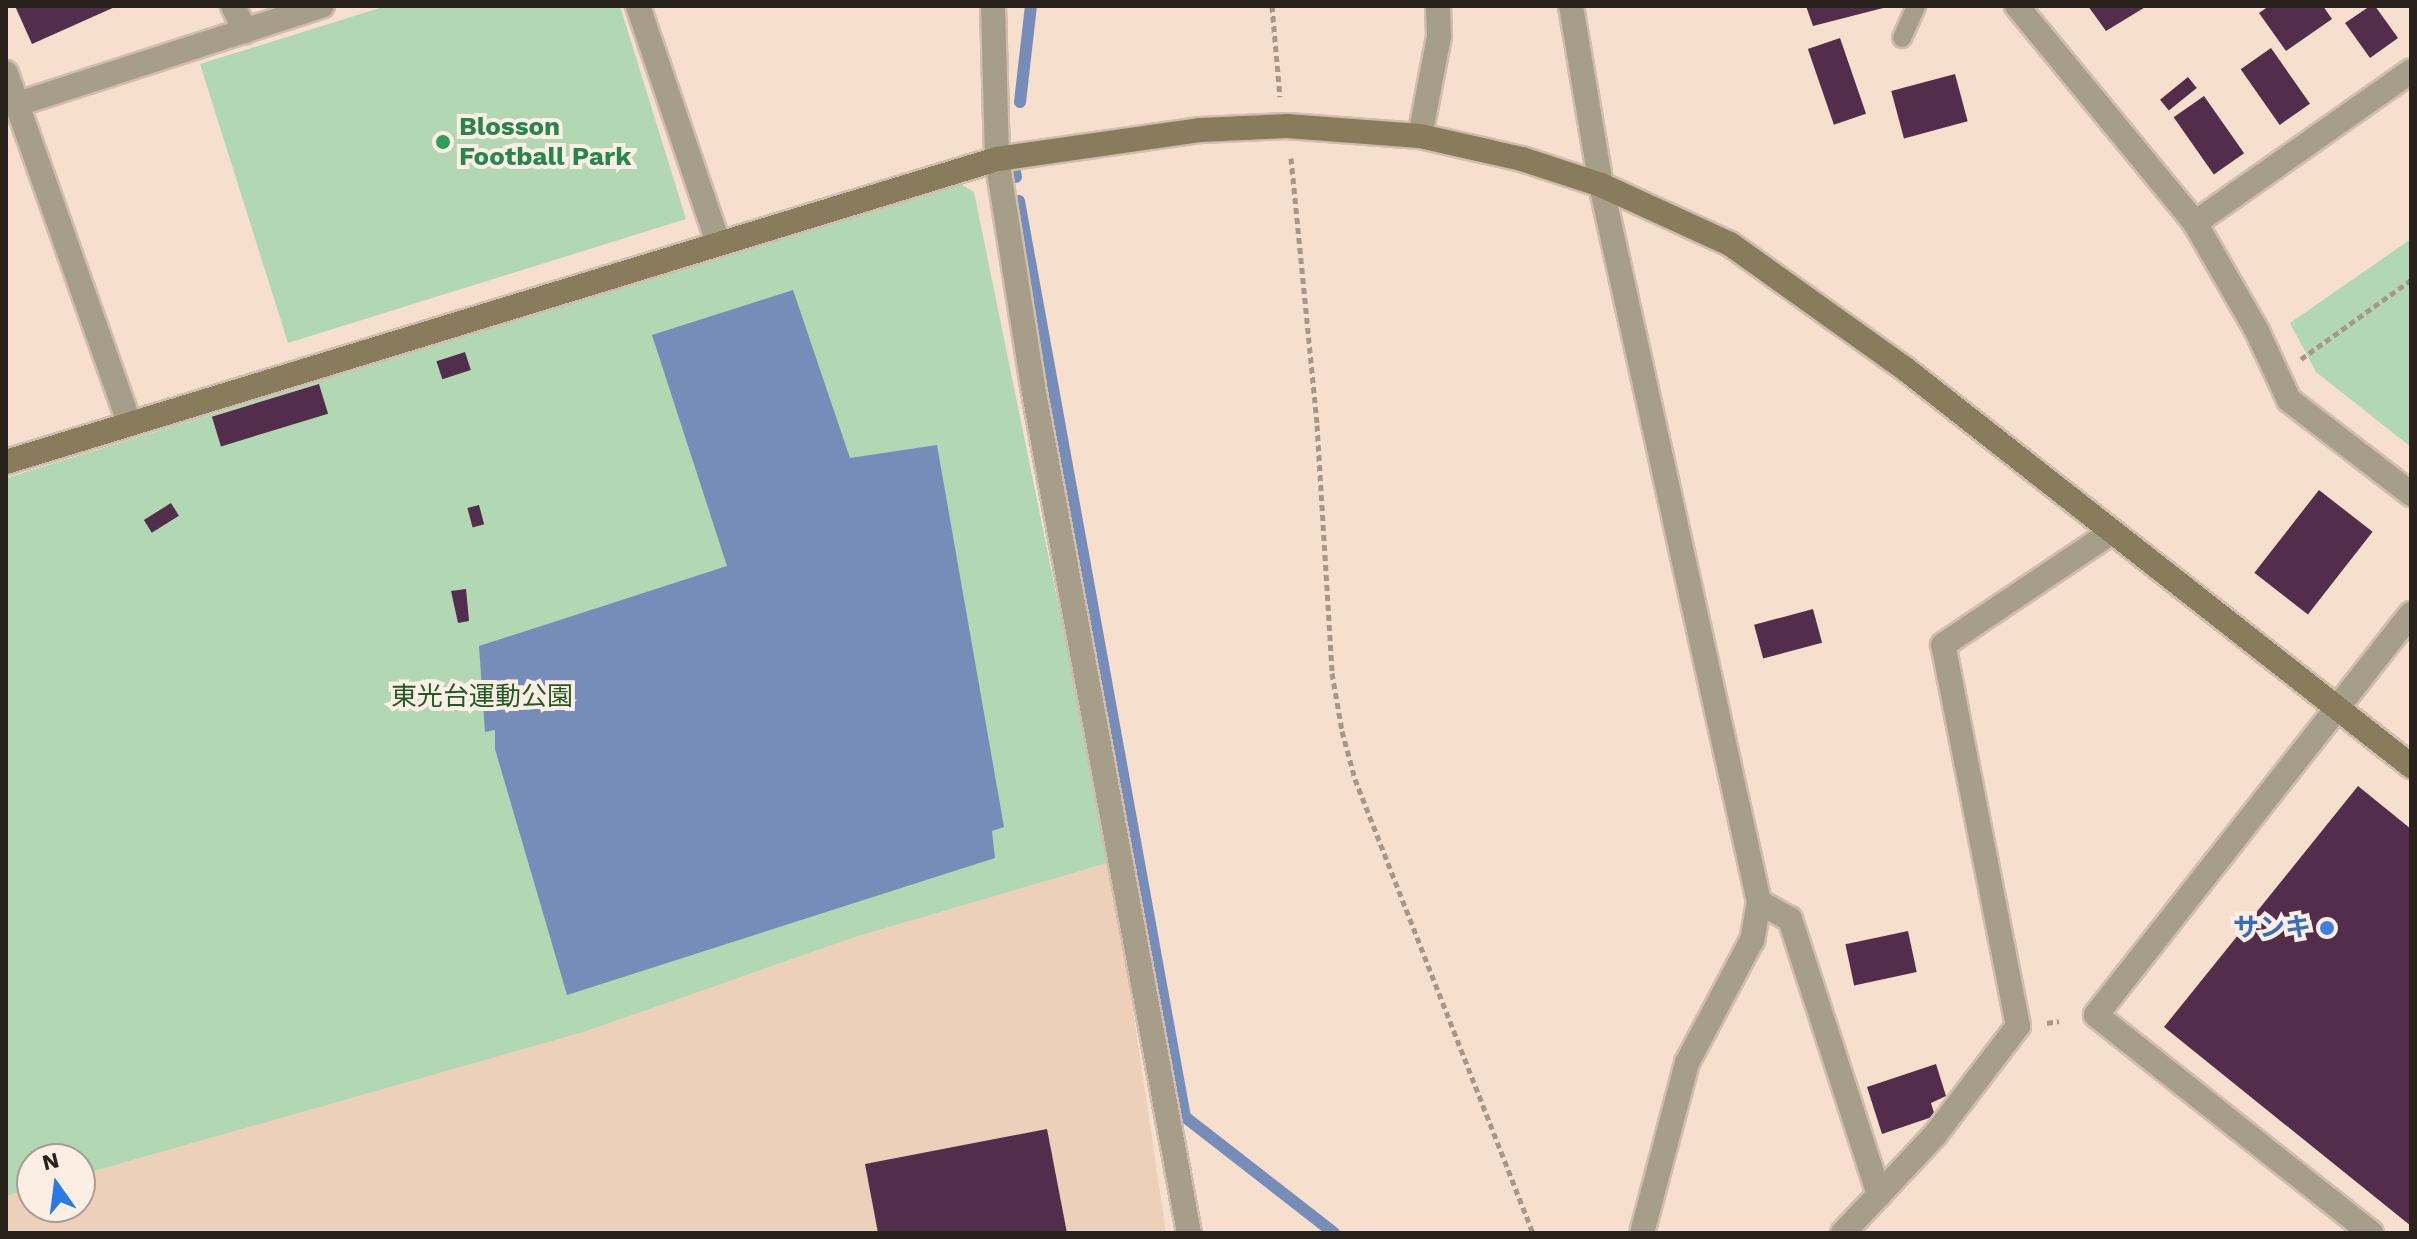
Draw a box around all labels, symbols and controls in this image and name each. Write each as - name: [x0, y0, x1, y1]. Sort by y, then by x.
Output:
- place label: Blosson Football Park: [459, 111, 632, 172]
- marker: Blosson Football Park: [434, 133, 452, 151]
- park label: 東光台運動公園: [391, 681, 573, 713]
- place label: サンキ: [2233, 912, 2311, 944]
- marker: サンキ: [2318, 919, 2336, 937]
- north arrow: [16, 1143, 96, 1223]
- text: N: [40, 1147, 61, 1175]

